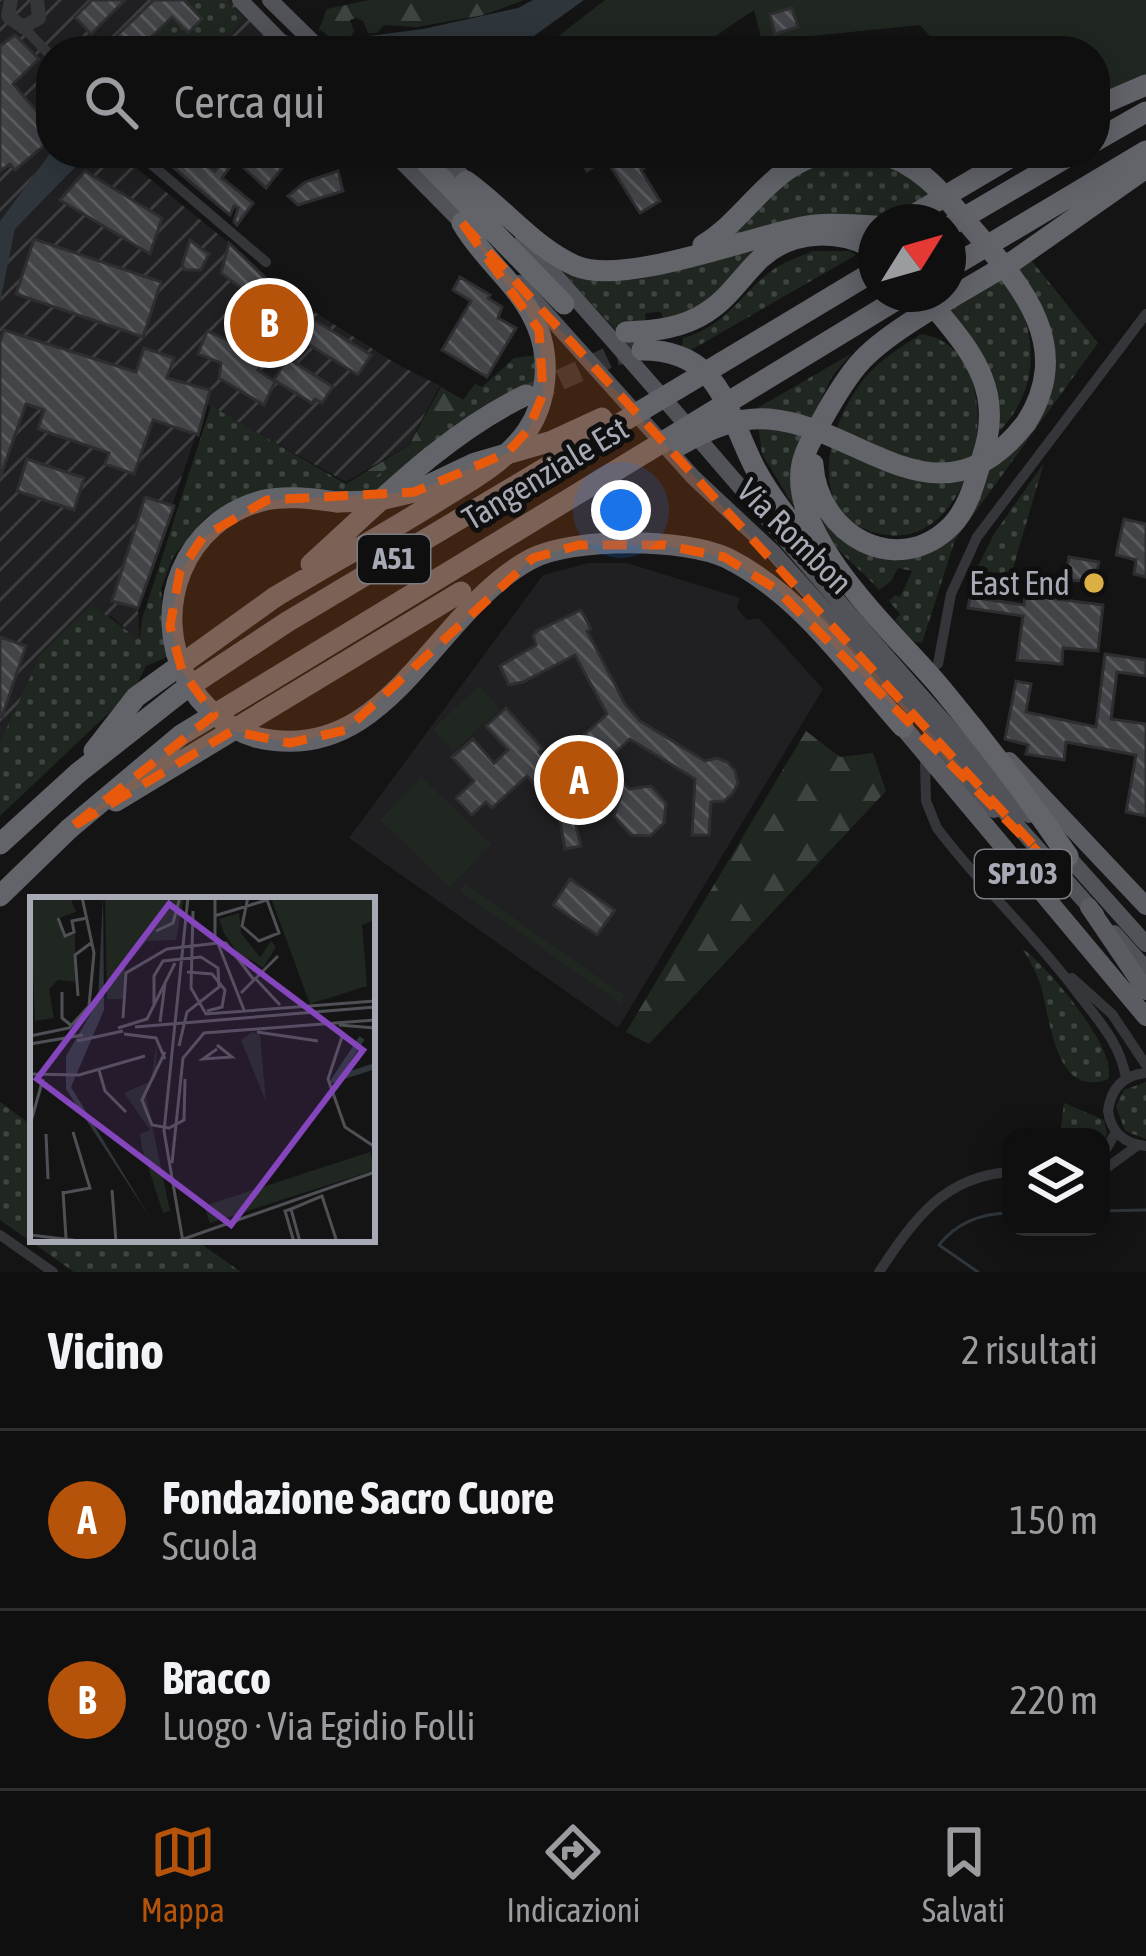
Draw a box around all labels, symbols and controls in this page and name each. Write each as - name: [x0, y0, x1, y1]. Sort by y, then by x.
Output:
- search box: [36, 36, 1110, 168]
- icon: search: [78, 69, 144, 135]
- text: Cerca qui: [174, 76, 325, 128]
- north arrow: [858, 204, 966, 312]
- pin: B: [230, 278, 308, 368]
- street label: Tangenziale Est: [455, 409, 635, 537]
- street label: Via Rombon: [730, 471, 860, 601]
- your location: [591, 480, 651, 540]
- road number: A51: [358, 535, 430, 583]
- place label: East End: [969, 564, 1070, 602]
- marker: East End: [1081, 570, 1107, 596]
- pin: A: [540, 735, 618, 825]
- road number: SP103: [975, 850, 1071, 898]
- inset map: [30, 897, 375, 1242]
- map controls: [1002, 1128, 1110, 1236]
- button: layers: [1002, 1128, 1110, 1236]
- text: Vicino: [48, 1321, 164, 1380]
- text: 2 risultati: [961, 1328, 1098, 1372]
- text: Fondazione Sacro Cuore: [162, 1472, 555, 1524]
- text: A: [77, 1498, 97, 1542]
- text: 150 m: [1010, 1498, 1098, 1542]
- text: Scuola: [162, 1524, 258, 1568]
- text: Bracco: [162, 1652, 271, 1704]
- text: B: [78, 1678, 96, 1722]
- text: 220 m: [1010, 1678, 1098, 1722]
- text: Luogo · Via Egidio Folli: [162, 1704, 476, 1748]
- tab: Mappa: [141, 1819, 225, 1929]
- tab: Indicazioni: [506, 1819, 640, 1929]
- tab: Salvati: [922, 1819, 1005, 1929]

